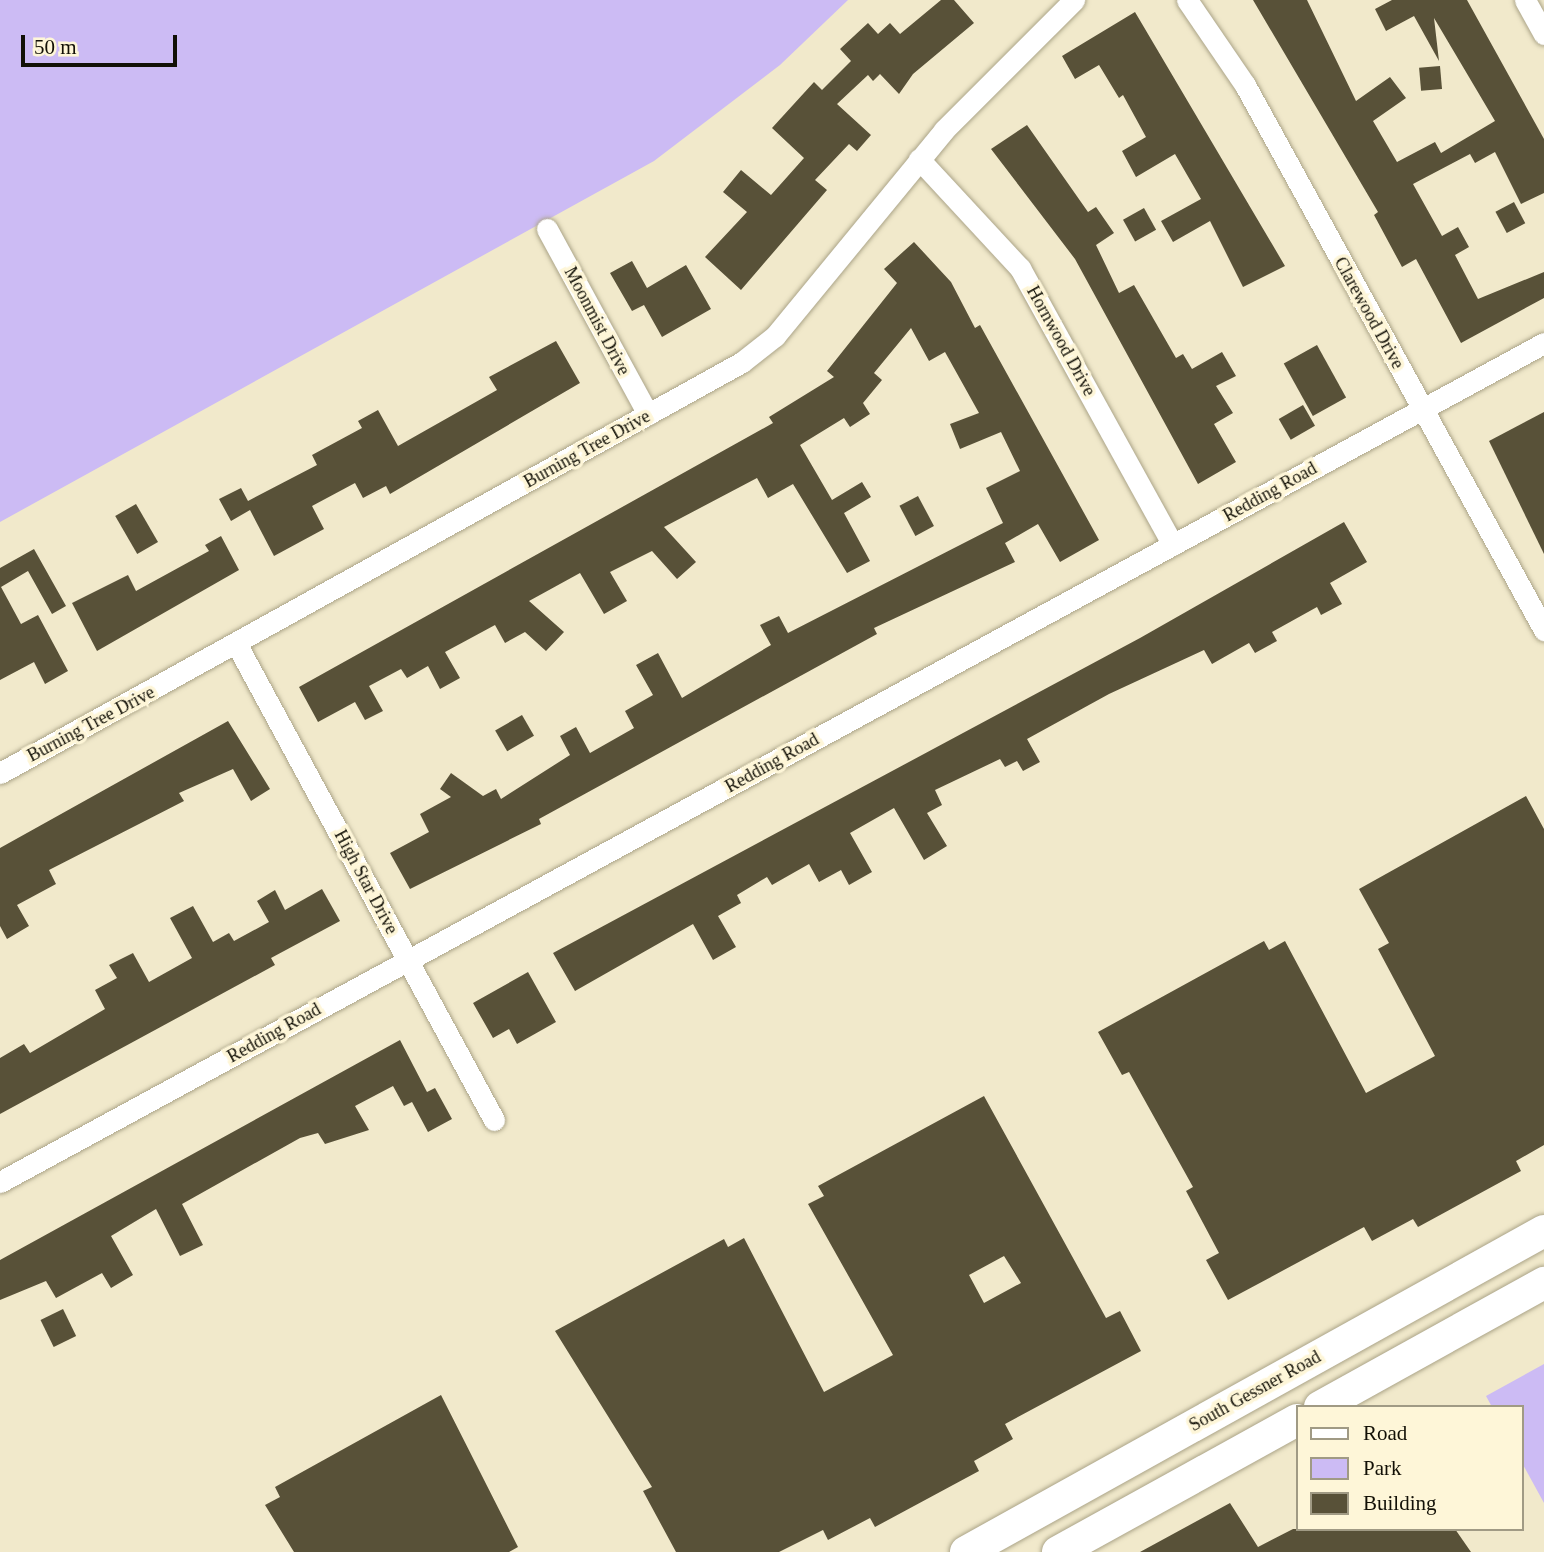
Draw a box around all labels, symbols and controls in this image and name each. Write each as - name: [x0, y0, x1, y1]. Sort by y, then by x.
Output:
- scale bar: [24, 21, 180, 65]
- text: 50 m: [34, 35, 77, 59]
- street label: Clarewood Drive: [1329, 253, 1409, 373]
- street label: Moonmist Drive: [559, 263, 635, 379]
- street label: Hornwood Drive: [1022, 282, 1100, 400]
- street label: Burning Tree Drive: [520, 405, 654, 493]
- street label: Redding Road: [1220, 457, 1320, 527]
- street label: Burning Tree Drive: [24, 681, 158, 767]
- street label: Redding Road: [722, 728, 822, 798]
- street label: High Star Drive: [329, 826, 403, 938]
- street label: Redding Road: [224, 998, 324, 1068]
- street label: South Gessner Road: [1185, 1346, 1325, 1436]
- legend: [1296, 1405, 1523, 1531]
- text: Road: [1363, 1421, 1407, 1445]
- text: Park: [1363, 1456, 1402, 1480]
- text: Building: [1363, 1491, 1437, 1515]

